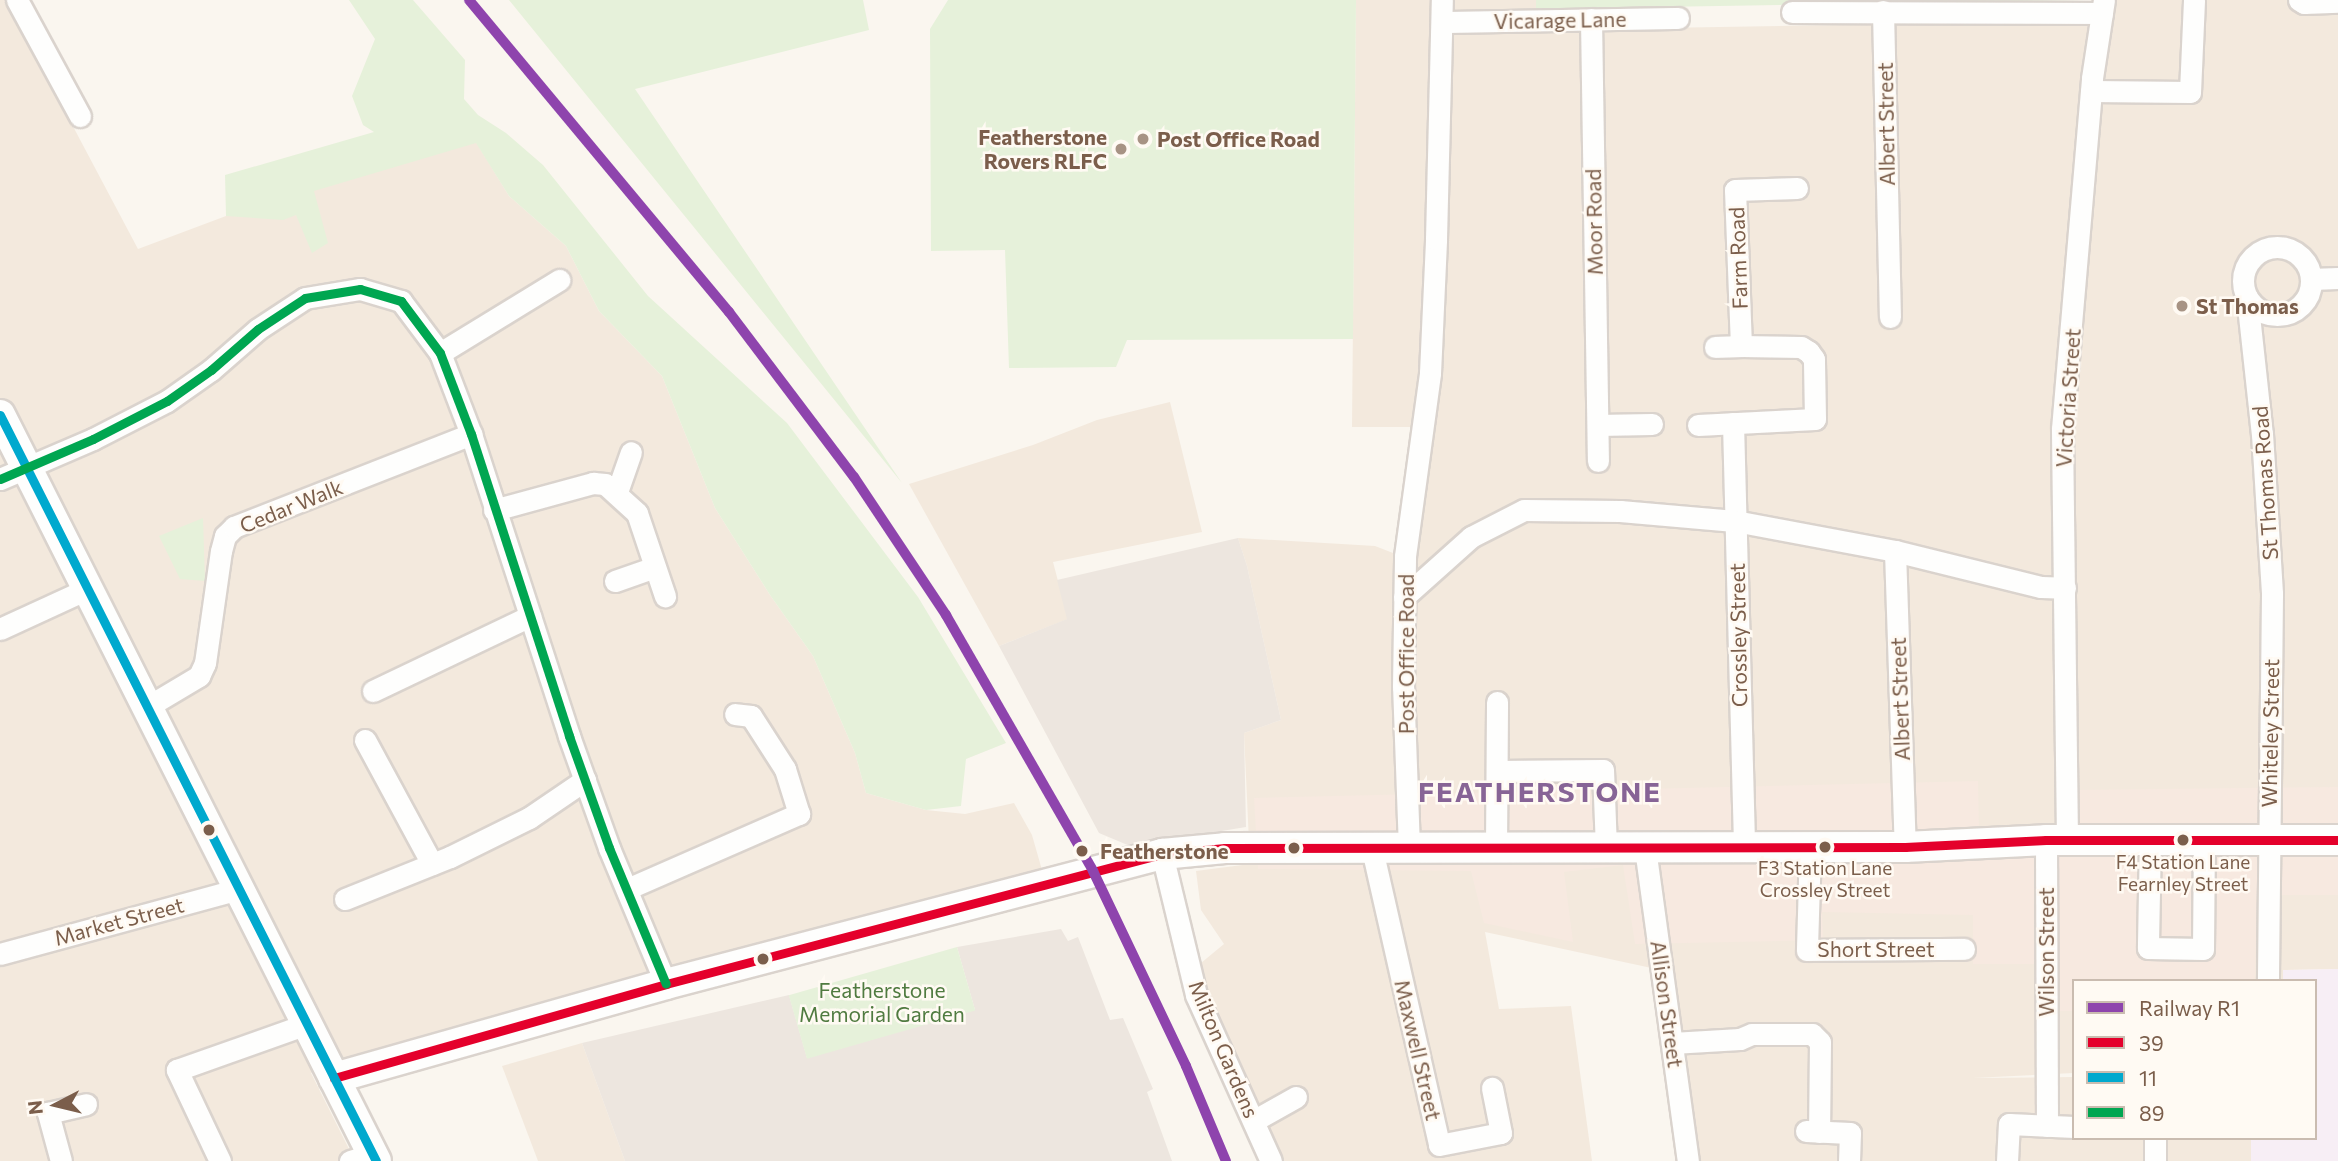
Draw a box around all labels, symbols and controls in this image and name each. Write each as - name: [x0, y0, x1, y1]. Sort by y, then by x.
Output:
- street label: Vicarage Lane: [1493, 6, 1627, 34]
- street label: Albert Street: [1872, 62, 1900, 186]
- place label: Featherstone Rovers RLFC: [978, 124, 1107, 174]
- place label: Post Office Road: [1157, 126, 1320, 152]
- marker: Post Office Road: [1135, 131, 1151, 147]
- marker: Featherstone Rovers RLFC: [1113, 141, 1129, 157]
- street label: Moor Road: [1580, 168, 1608, 276]
- street label: Farm Road: [1724, 206, 1752, 310]
- place label: St Thomas: [2196, 293, 2299, 319]
- marker: St Thomas: [2174, 298, 2190, 314]
- street label: Victoria Street: [2051, 328, 2085, 468]
- street label: St Thomas Road: [2247, 405, 2283, 561]
- street label: Cedar Walk: [236, 474, 346, 538]
- street label: Crossley Street: [1724, 563, 1752, 707]
- street label: Post Office Road: [1393, 574, 1419, 734]
- street label: Albert Street: [1885, 637, 1915, 761]
- street label: Whiteley Street: [2256, 658, 2284, 808]
- district label: FEATHERSTONE: [1419, 774, 1661, 808]
- unlabelled marker: [202, 823, 216, 837]
- marker: F4 Station Lane Fearnley Street: [2176, 833, 2190, 847]
- place label: Featherstone: [1100, 838, 1229, 864]
- marker: Featherstone: [1071, 840, 1093, 862]
- marker: F3 Station Lane Crossley Street: [1818, 840, 1832, 854]
- unlabelled marker: [1287, 841, 1301, 855]
- place label: F4 Station Lane Fearnley Street: [2116, 851, 2250, 895]
- place label: F3 Station Lane Crossley Street: [1758, 857, 1892, 901]
- street label: Wilson Street: [2033, 887, 2059, 1017]
- street label: Market Street: [51, 892, 187, 950]
- street label: Short Street: [1817, 936, 1935, 962]
- street label: Allison Street: [1646, 939, 1688, 1069]
- unlabelled marker: [756, 952, 770, 966]
- street label: Milton Gardens: [1184, 976, 1264, 1122]
- park label: Featherstone Memorial Garden: [799, 977, 965, 1027]
- street label: Maxwell Street: [1390, 977, 1446, 1123]
- legend: [2072, 979, 2317, 1140]
- text: Railway R1: [2139, 995, 2240, 1020]
- text: 39: [2139, 1030, 2164, 1055]
- text: 11: [2139, 1065, 2157, 1090]
- north arrow: [21, 1070, 91, 1140]
- text: N: [22, 1099, 47, 1116]
- text: 89: [2139, 1100, 2165, 1125]

